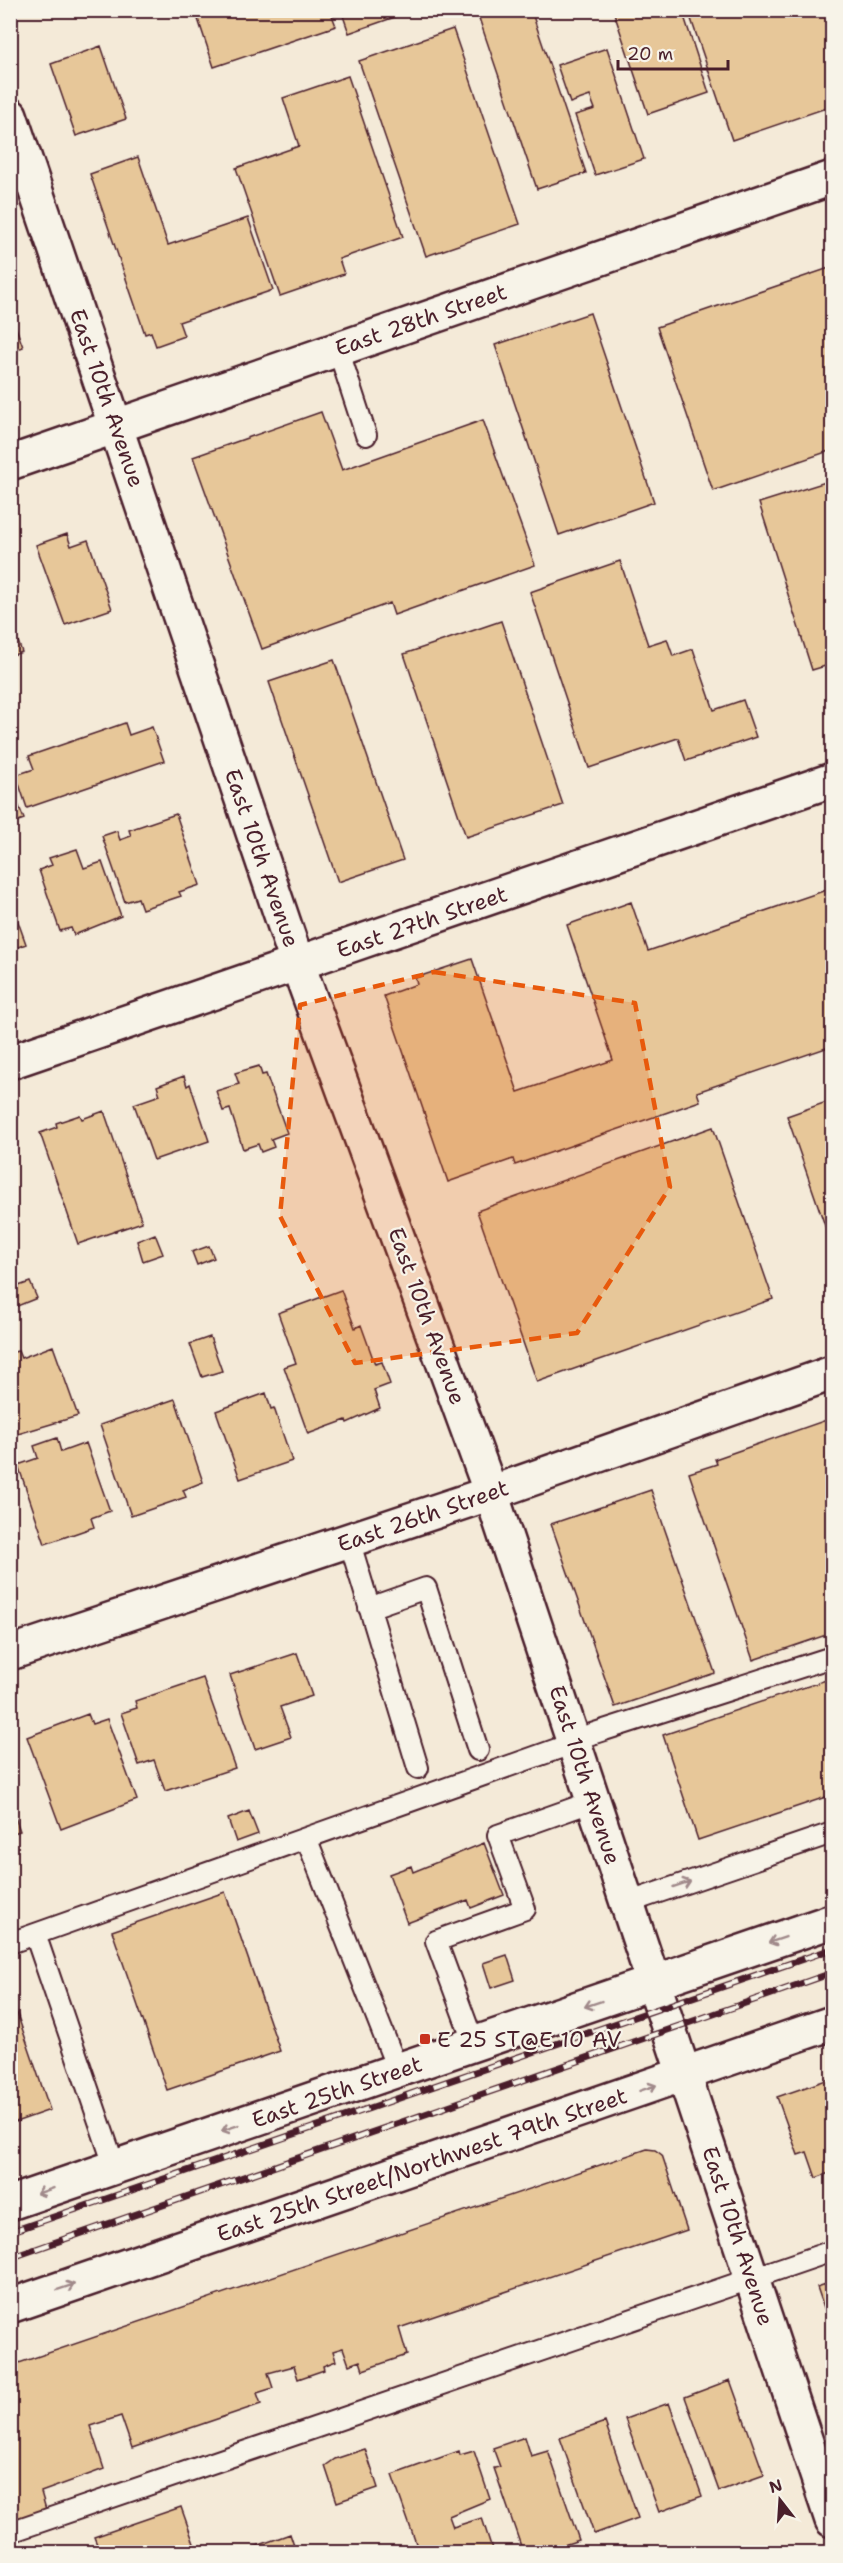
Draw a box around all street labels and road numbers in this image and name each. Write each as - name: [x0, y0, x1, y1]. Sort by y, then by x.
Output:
- street label: East 28th Street: [331, 277, 511, 363]
- street label: East 10th Avenue: [63, 305, 151, 491]
- street label: East 10th Avenue: [218, 765, 306, 951]
- street label: East 27th Street: [333, 879, 511, 965]
- street label: East 10th Avenue: [381, 1223, 473, 1409]
- street label: East 26th Street: [334, 1473, 512, 1559]
- street label: East 10th Avenue: [542, 1682, 628, 1868]
- street label: East 25th Street: [248, 2049, 426, 2135]
- street label: East 25th Street/Northwest 79th Street: [213, 2081, 631, 2249]
- street label: East 10th Avenue: [695, 2143, 781, 2329]

